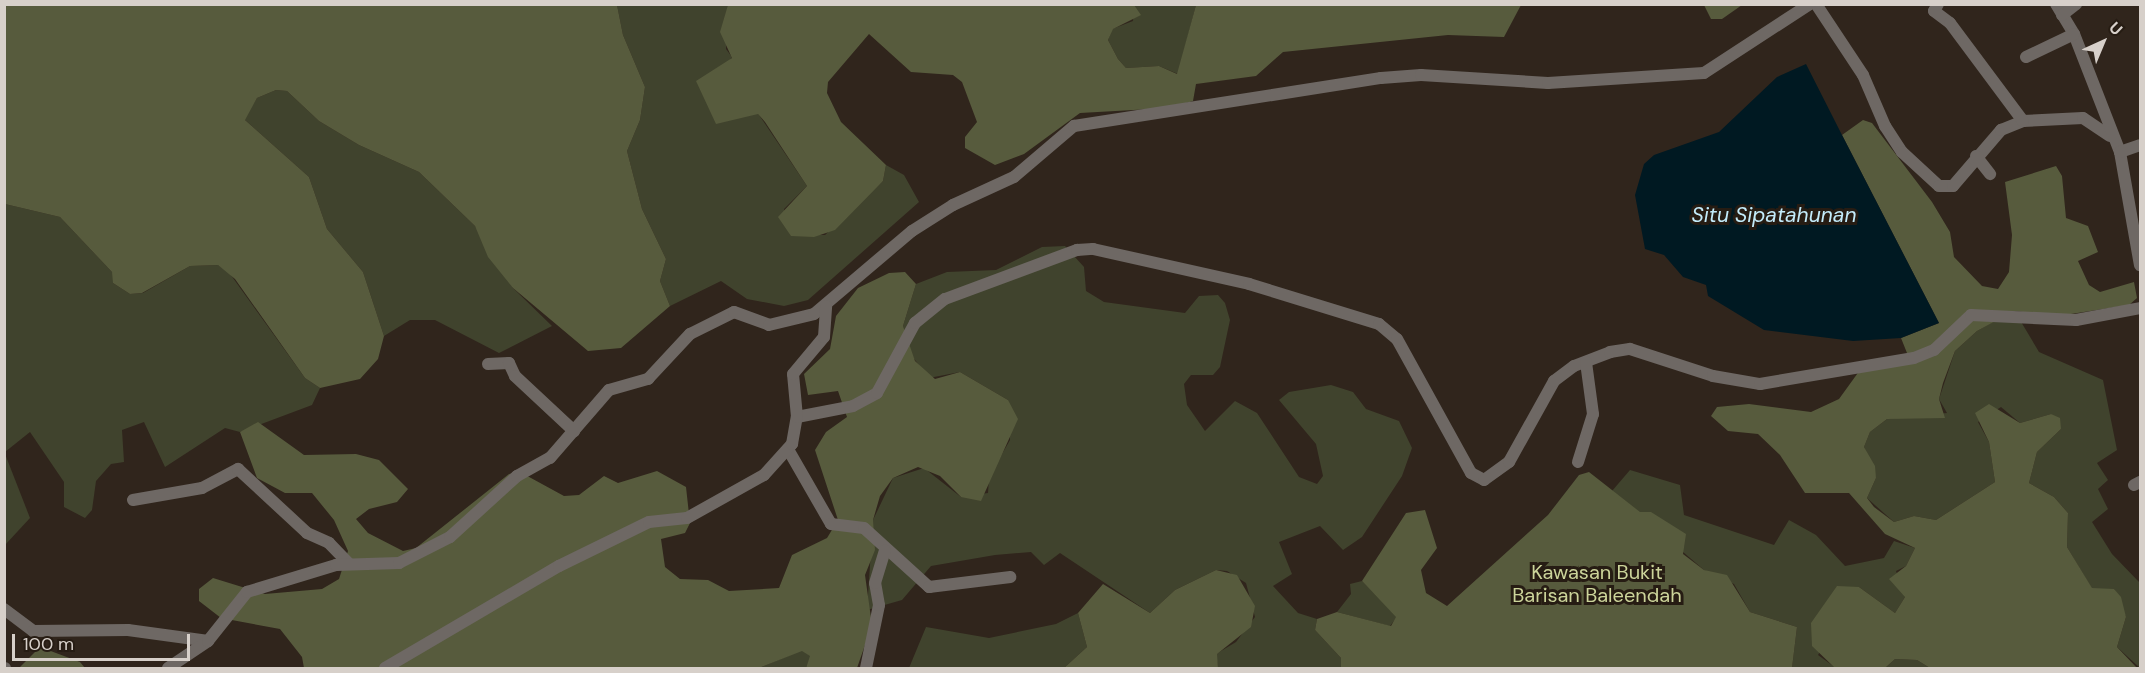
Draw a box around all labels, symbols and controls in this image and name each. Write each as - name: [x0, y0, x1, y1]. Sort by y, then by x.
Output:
- north arrow: [2073, 12, 2133, 72]
- text: U: [2105, 17, 2127, 40]
- water label: Situ Sipatahunan: [1692, 202, 1856, 228]
- park label: Kawasan Bukit Barisan Baleendah: [1512, 561, 1682, 608]
- scale bar: [15, 622, 194, 660]
- text: 100 m: [23, 632, 74, 656]

